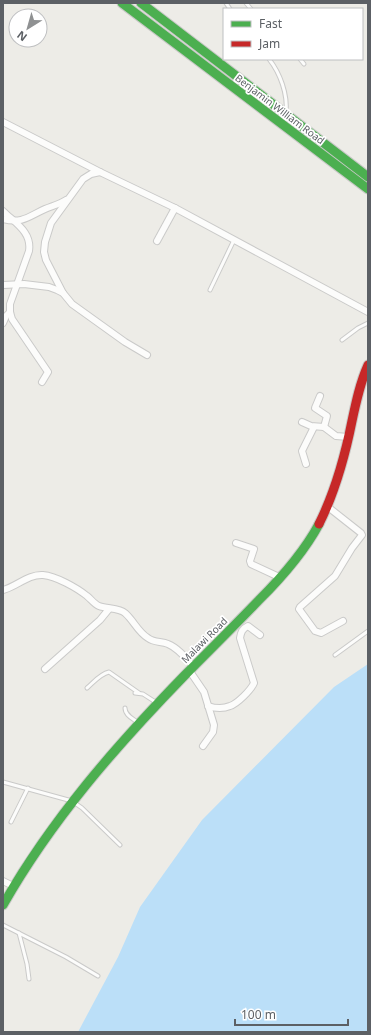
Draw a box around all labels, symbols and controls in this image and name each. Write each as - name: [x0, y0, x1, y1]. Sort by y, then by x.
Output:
- north arrow: [8, 8, 48, 48]
- legend: [223, 8, 363, 60]
- text: Fast: [259, 15, 283, 32]
- text: N: [14, 28, 30, 45]
- text: Jam: [258, 35, 280, 52]
- street label: Benjamin William Road: [232, 71, 328, 147]
- street label: Malawi Road: [178, 614, 230, 666]
- scale bar: [235, 1001, 348, 1027]
- text: 100 m: [241, 1006, 276, 1023]

